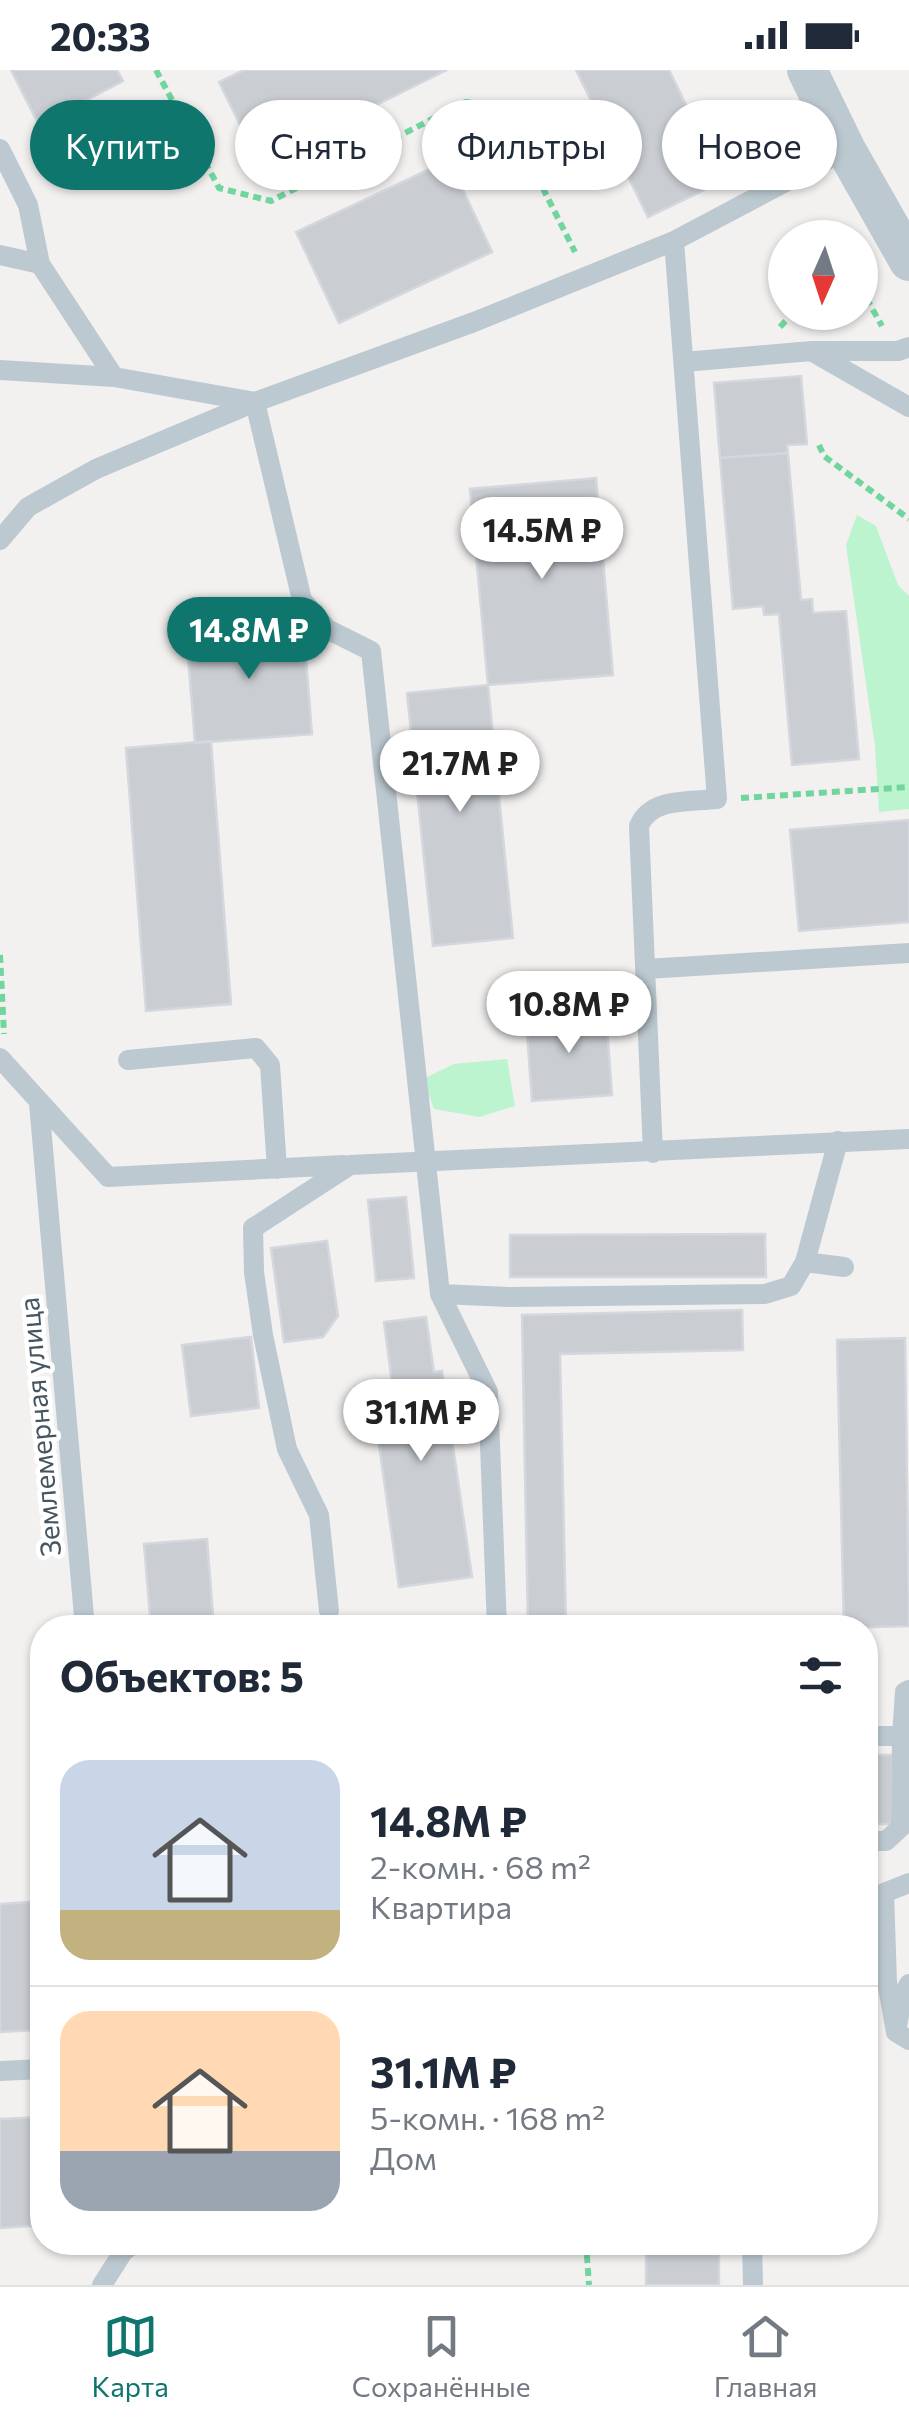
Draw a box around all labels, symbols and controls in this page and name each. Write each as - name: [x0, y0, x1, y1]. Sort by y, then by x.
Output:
- text: 20:33: [50, 12, 151, 59]
- chip: Купить: [30, 100, 215, 190]
- chip: Снять: [235, 100, 402, 190]
- chip: Фильтры: [422, 100, 642, 190]
- chip: Новое: [662, 100, 837, 190]
- north arrow: [768, 220, 878, 330]
- map controls: [768, 220, 878, 330]
- pin: 14.5M ₽: [450, 497, 634, 582]
- text: 14.5M ₽: [482, 509, 602, 549]
- pin: 14.8M ₽: [157, 597, 341, 682]
- text: 14.8M ₽: [189, 609, 309, 649]
- pin: 21.7M ₽: [368, 730, 552, 815]
- text: 21.7M ₽: [402, 742, 518, 782]
- pin: 10.8M ₽: [477, 971, 661, 1056]
- text: 10.8M ₽: [508, 983, 630, 1023]
- street label: Землемерная улица: [11, 1296, 67, 1558]
- pin: 31.1M ₽: [329, 1379, 513, 1464]
- text: 31.1M ₽: [365, 1391, 477, 1431]
- icon: filters: [793, 1648, 848, 1703]
- text: Объектов: 5: [60, 1649, 304, 1701]
- text: 14.8M ₽: [370, 1794, 527, 1846]
- icon: home: [140, 1800, 260, 1920]
- text: 2-комн. · 68 m²: [370, 1846, 591, 1886]
- text: Квартира: [370, 1886, 512, 1926]
- text: 31.1M ₽: [370, 2045, 517, 2097]
- icon: home: [140, 2051, 260, 2171]
- text: 5-комн. · 168 m²: [370, 2097, 605, 2137]
- text: Дом: [370, 2137, 437, 2177]
- tab: Карта: [92, 2309, 169, 2403]
- tab: Сохранённые: [352, 2309, 531, 2403]
- tab: Главная: [714, 2309, 817, 2403]

